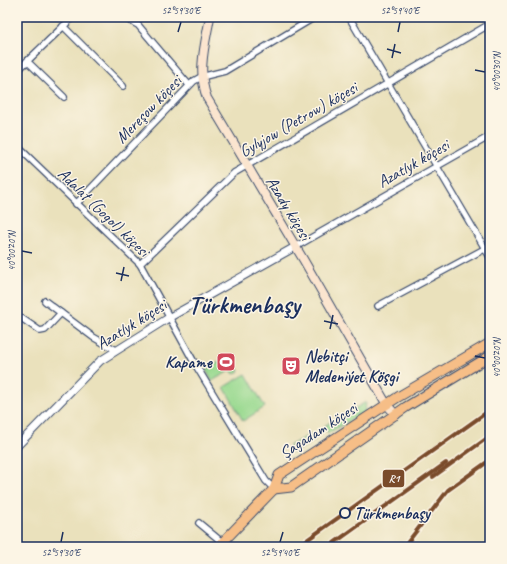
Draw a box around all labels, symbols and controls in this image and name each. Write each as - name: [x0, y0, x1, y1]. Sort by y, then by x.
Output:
- text: 52°59'30"E: [162, 4, 202, 17]
- text: 52°59'40"E: [381, 4, 421, 17]
- text: 40°00'30"N: [490, 50, 503, 92]
- street label: Mereşow köçesi: [111, 70, 187, 148]
- street label: Gylyjow (Petrow) köçesi: [235, 76, 363, 162]
- street label: Azatlyk köçesi: [374, 134, 454, 192]
- street label: Adalat (Gogol) köçesi: [53, 163, 155, 263]
- street label: Azady köçesi: [261, 172, 317, 246]
- text: 40°00'20"N: [5, 229, 18, 271]
- district label: Türkmenbaşy: [188, 289, 302, 321]
- street label: Azatlyk köçesi: [92, 294, 172, 354]
- text: 40°00'20"N: [490, 336, 503, 378]
- place label: Nebitçi Medeniýet Köşgi: [305, 346, 401, 387]
- sports icon: Карате: [215, 351, 237, 373]
- place label: Карате: [165, 352, 214, 373]
- theatre icon: Nebitçi Medeniýet Köşgi: [280, 355, 302, 377]
- street label: Şagadam köçesi: [275, 397, 363, 463]
- line badge: R1: [382, 469, 405, 488]
- text: R1: [389, 471, 401, 485]
- place label: Türkmenbaşy: [354, 503, 432, 524]
- marker: Türkmenbaşy: [339, 507, 351, 519]
- text: 52°59'30"E: [42, 546, 82, 559]
- text: 52°59'40"E: [261, 546, 301, 559]

